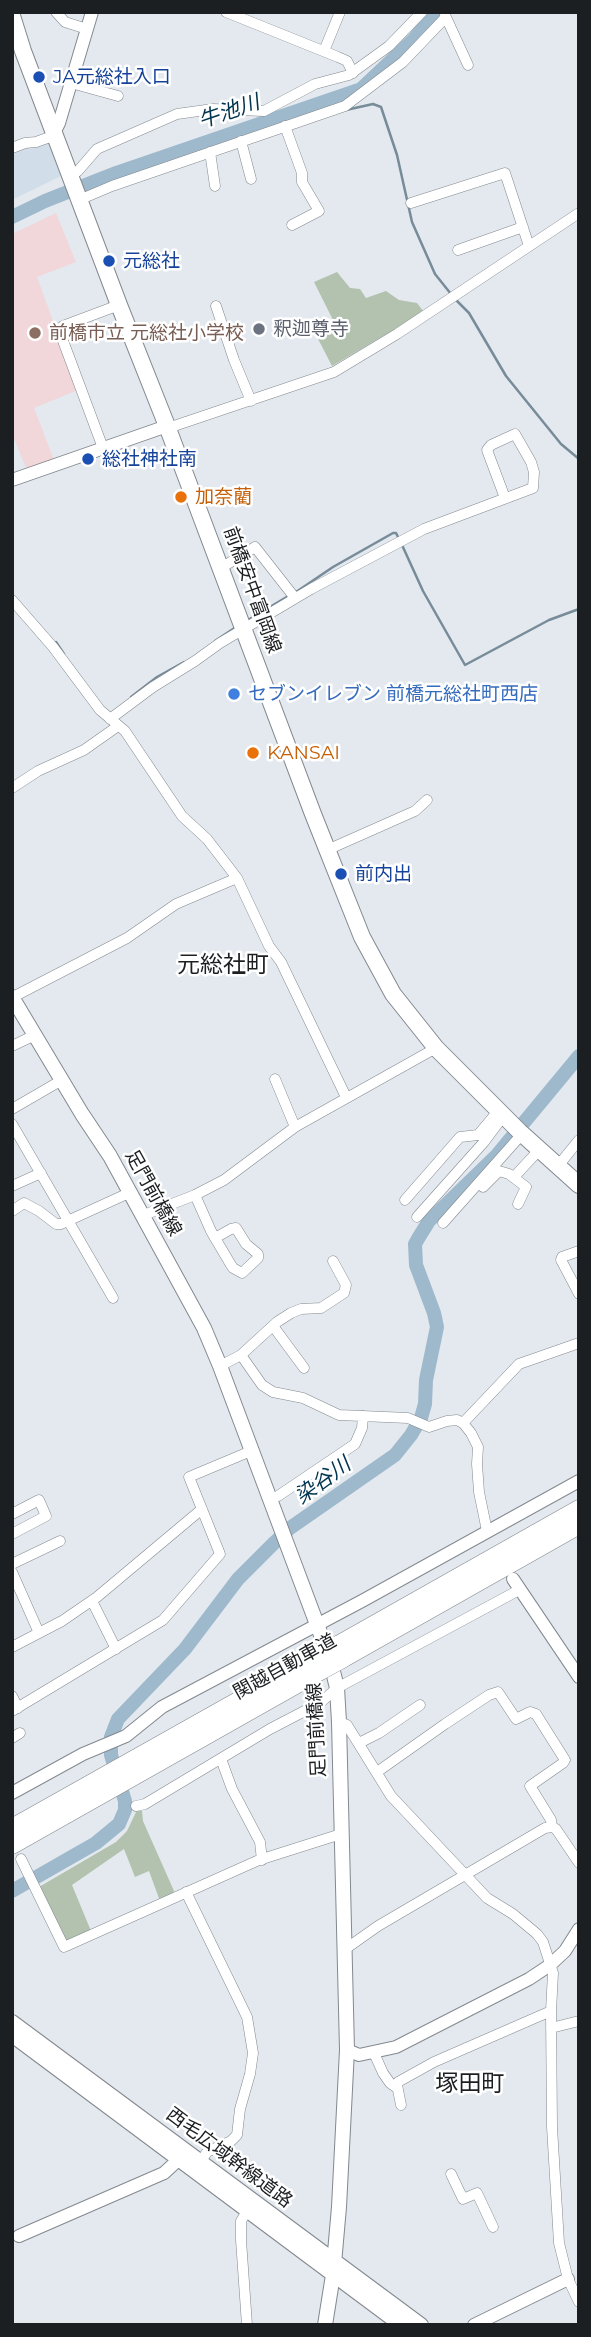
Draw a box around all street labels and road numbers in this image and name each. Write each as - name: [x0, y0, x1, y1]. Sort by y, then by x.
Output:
- street label: 前橋安中富岡線: [219, 524, 285, 656]
- street label: 足門前橋線: [120, 1146, 186, 1240]
- street label: 関越自動車道: [230, 1629, 340, 1705]
- street label: 足門前橋線: [303, 1682, 331, 1778]
- street label: 西毛広域幹線道路: [161, 2103, 297, 2213]

